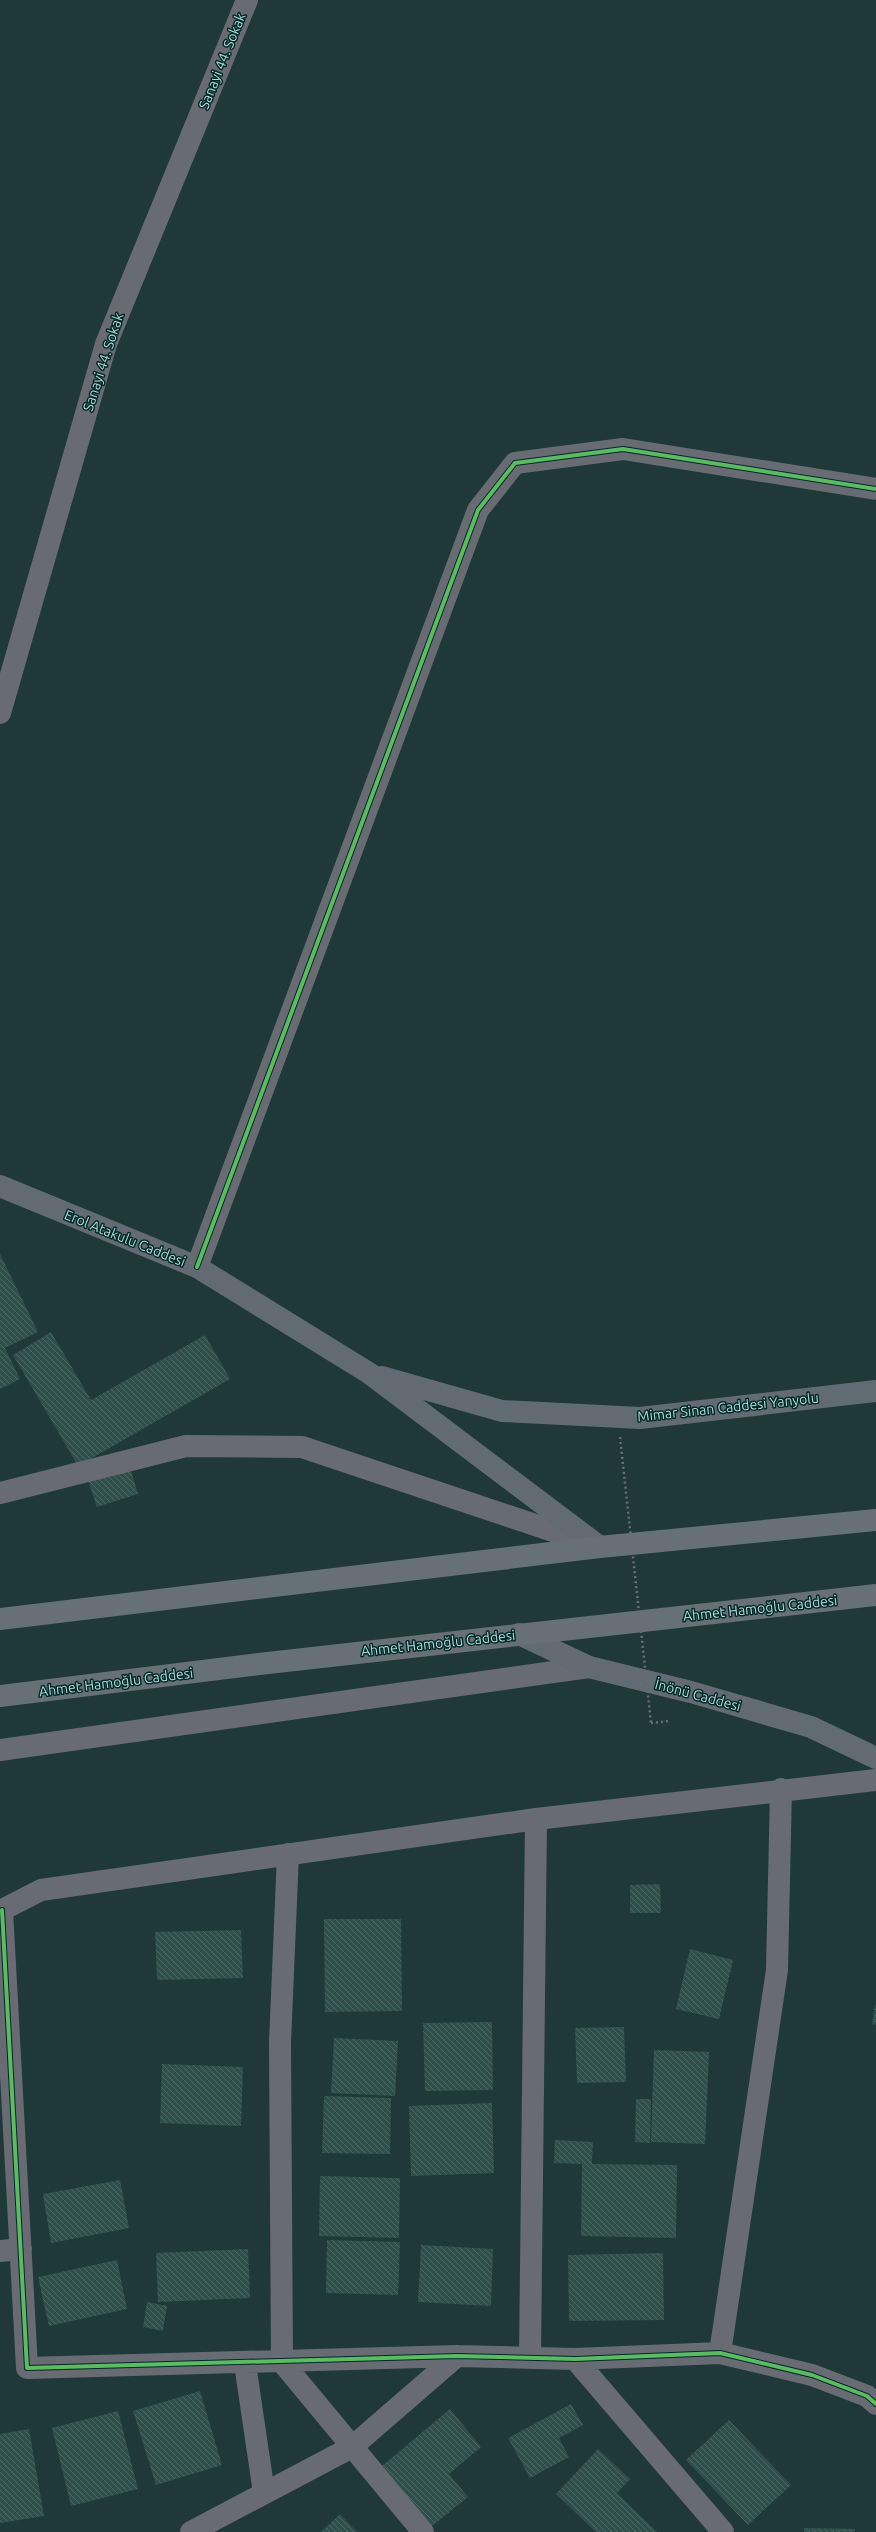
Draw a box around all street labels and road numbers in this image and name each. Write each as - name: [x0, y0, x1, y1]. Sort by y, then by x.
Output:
- street label: Sanayi 44. Sokak: [195, 11, 249, 111]
- street label: Sanayi 44. Sokak: [80, 311, 126, 413]
- street label: Erol Atakulu Caddesi: [62, 1206, 188, 1270]
- street label: Mimar Sinan Caddesi Yanyolu: [636, 1390, 820, 1424]
- street label: Ahmet Hamoğlu Caddesi: [682, 1592, 838, 1624]
- street label: Ahmet Hamoğlu Caddesi: [360, 1627, 516, 1659]
- street label: Ahmet Hamoğlu Caddesi: [38, 1665, 194, 1699]
- street label: İnönü Caddesi: [653, 1676, 743, 1714]

